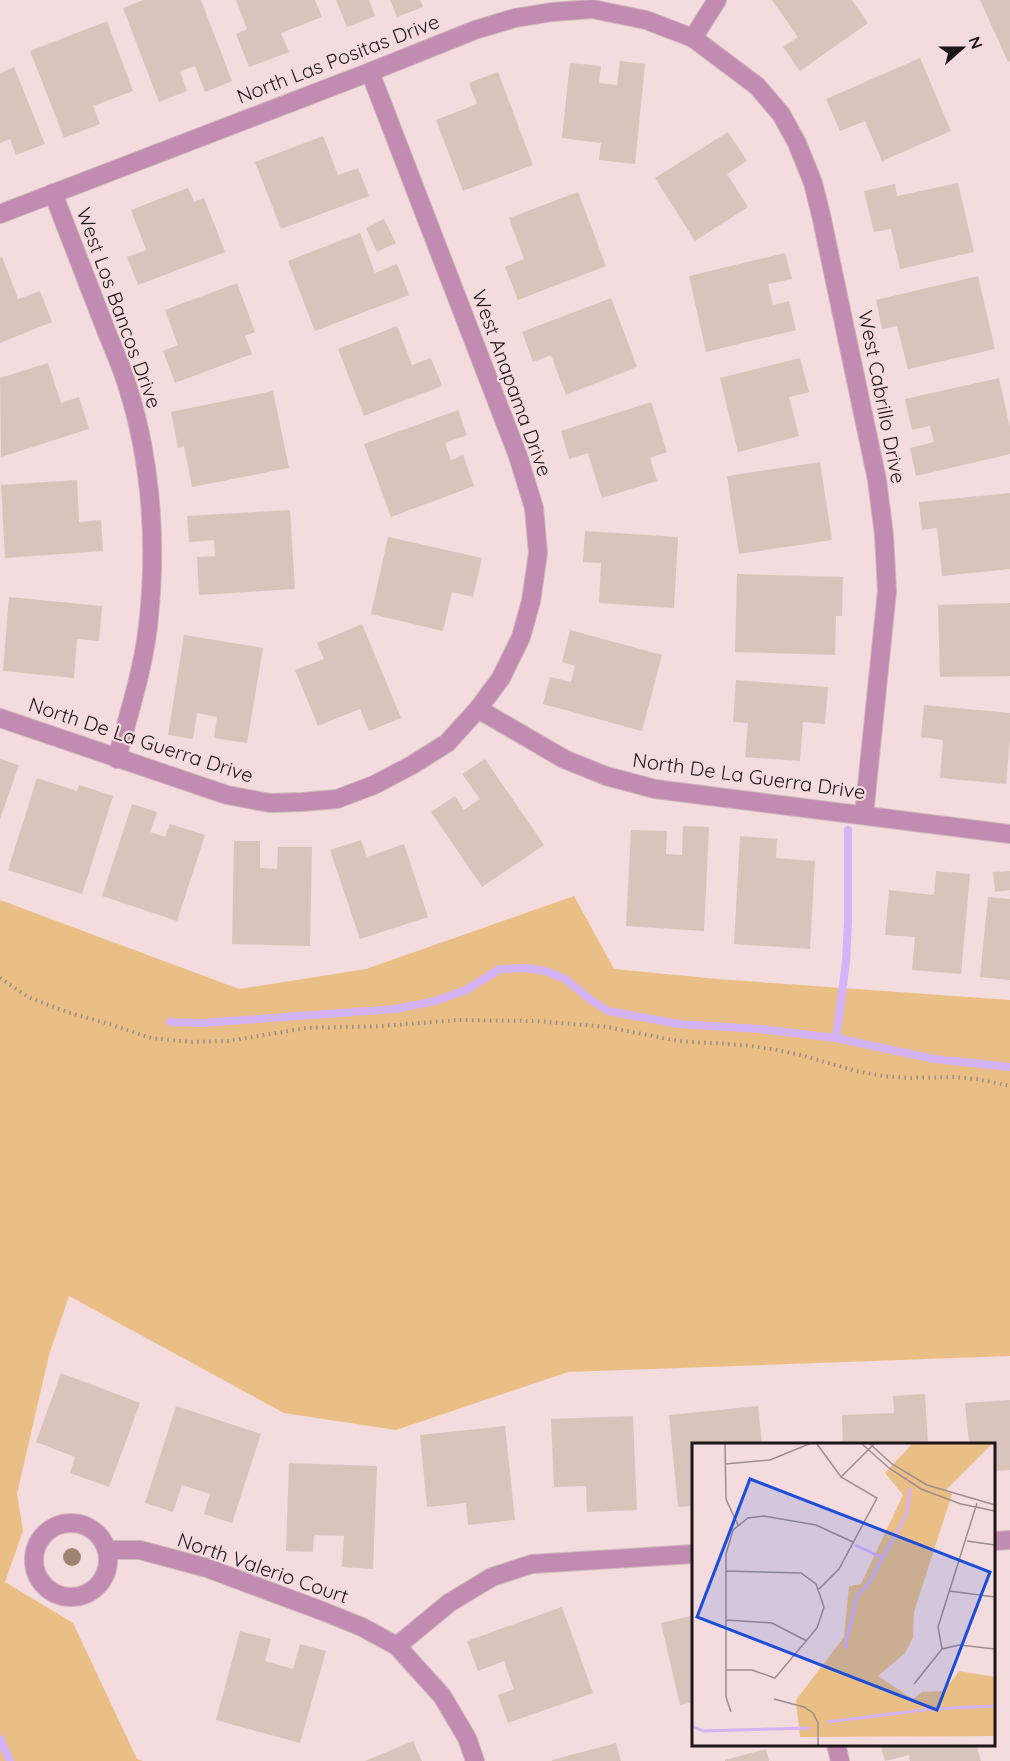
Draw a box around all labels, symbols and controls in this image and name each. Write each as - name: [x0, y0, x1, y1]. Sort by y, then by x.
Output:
- street label: North Las Positas Drive: [233, 8, 443, 109]
- north arrow: [932, 18, 992, 78]
- text: N: [965, 34, 987, 52]
- street label: West Los Bancos Drive: [72, 204, 167, 412]
- street label: West Anapama Drive: [467, 286, 558, 480]
- street label: West Cabrillo Drive: [853, 308, 912, 486]
- street label: North De La Guerra Drive: [26, 691, 257, 788]
- street label: North De La Guerra Drive: [631, 747, 867, 804]
- inset map: [692, 1443, 995, 1746]
- street label: North Valerio Court: [174, 1527, 352, 1609]

